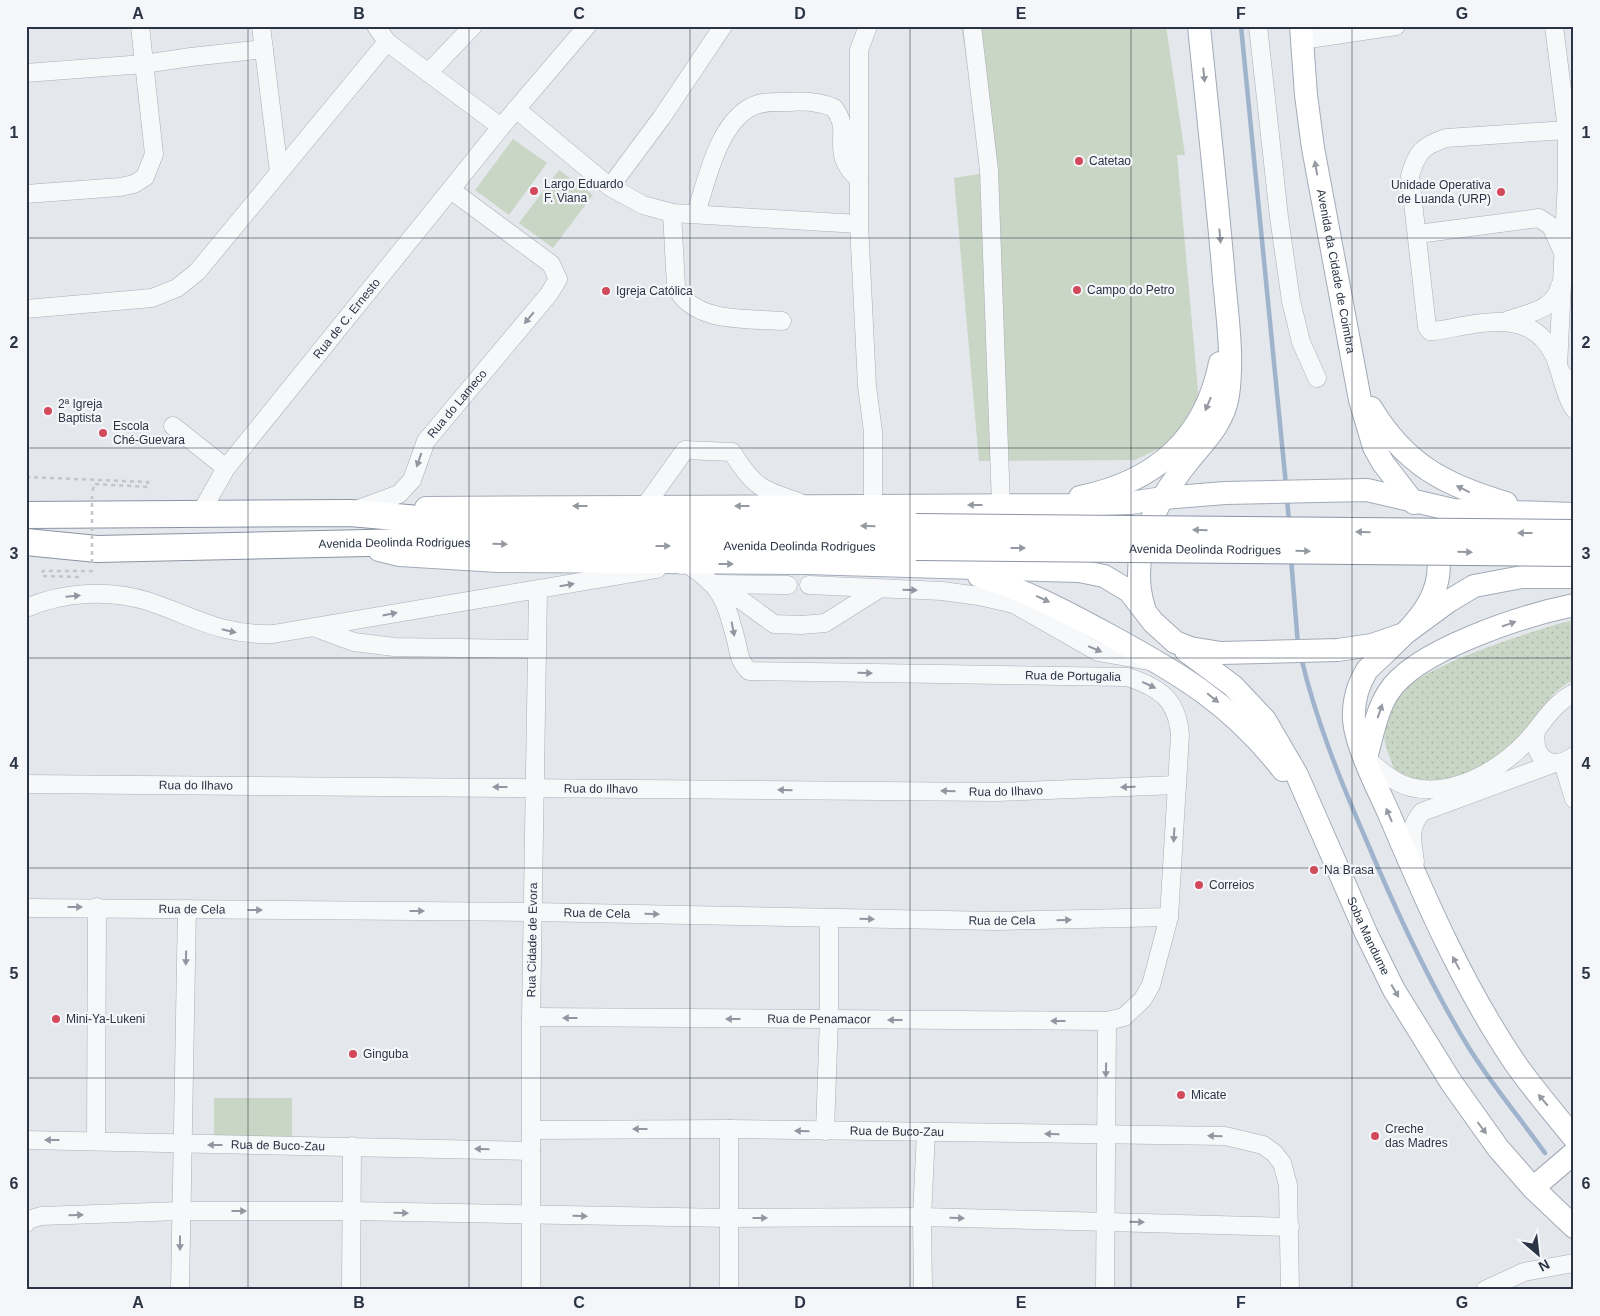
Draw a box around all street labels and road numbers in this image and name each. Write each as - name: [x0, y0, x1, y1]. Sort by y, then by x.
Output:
- street label: Avenida da Cidade de Coimbra: [1314, 188, 1358, 355]
- street label: Rua de C. Ernesto: [310, 275, 383, 361]
- street label: Rua do Lameco: [425, 366, 490, 441]
- street label: Avenida Deolinda Rodrigues: [318, 535, 471, 551]
- street label: Avenida Deolinda Rodrigues: [723, 539, 876, 554]
- street label: Avenida Deolinda Rodrigues: [1129, 542, 1281, 557]
- street label: Rua de Portugalia: [1025, 668, 1121, 684]
- street label: Rua do Ilhavo: [159, 778, 233, 793]
- street label: Rua do Ilhavo: [564, 781, 638, 796]
- street label: Rua do Ilhavo: [969, 783, 1044, 799]
- street label: Rua Cidade de Evora: [524, 882, 540, 998]
- street label: Soba Mandume: [1344, 895, 1393, 978]
- street label: Rua de Cela: [159, 902, 226, 917]
- street label: Rua de Cela: [563, 906, 631, 921]
- street label: Rua de Cela: [968, 913, 1036, 928]
- street label: Rua de Penamacor: [767, 1012, 871, 1026]
- street label: Rua de Buco-Zau: [850, 1124, 944, 1139]
- street label: Rua de Buco-Zau: [231, 1137, 325, 1154]

